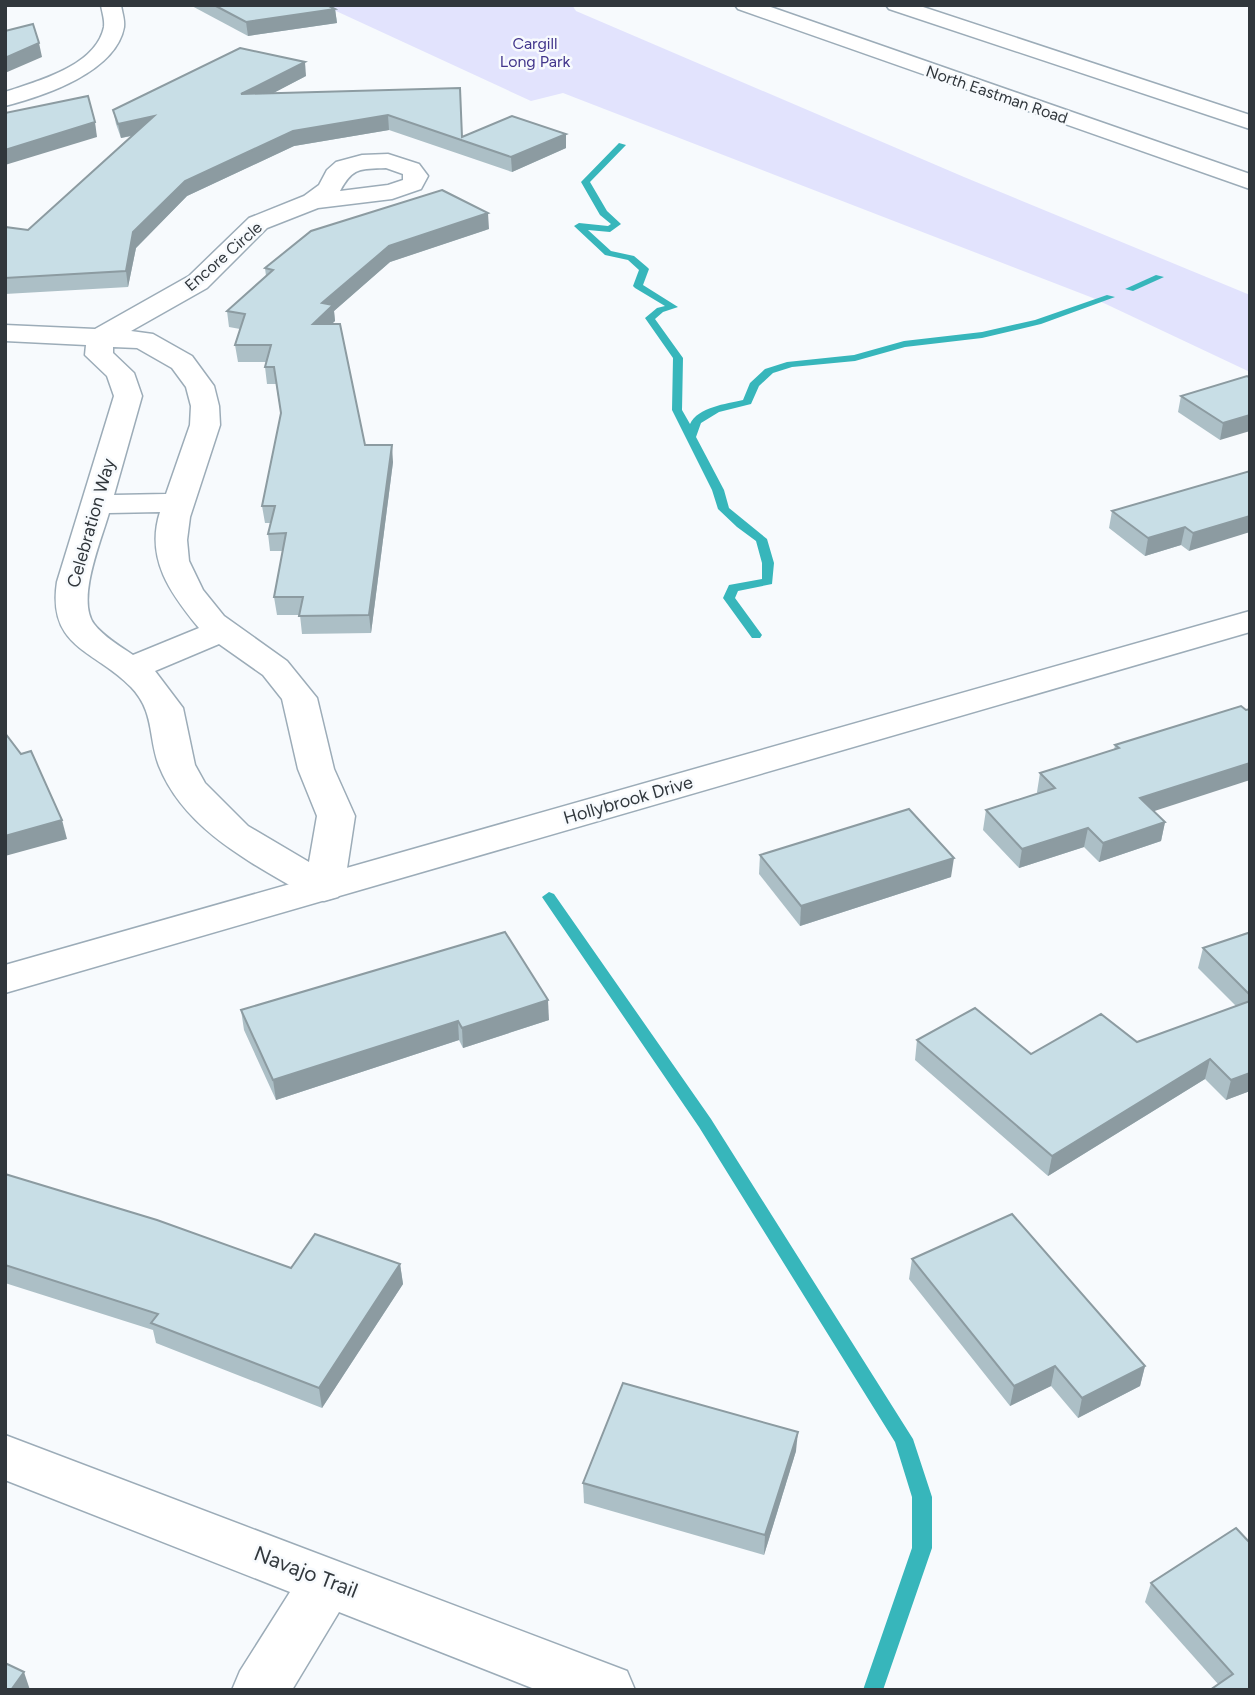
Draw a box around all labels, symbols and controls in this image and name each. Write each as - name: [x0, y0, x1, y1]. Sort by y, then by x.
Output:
- park label: Cargill Long Park: [500, 34, 570, 71]
- street label: North Eastman Road: [923, 61, 1070, 128]
- street label: Encore Circle: [181, 218, 266, 295]
- street label: Celebration Way: [62, 455, 120, 590]
- street label: Hollybrook Drive: [561, 771, 695, 829]
- street label: Navajo Trail: [251, 1540, 362, 1603]

